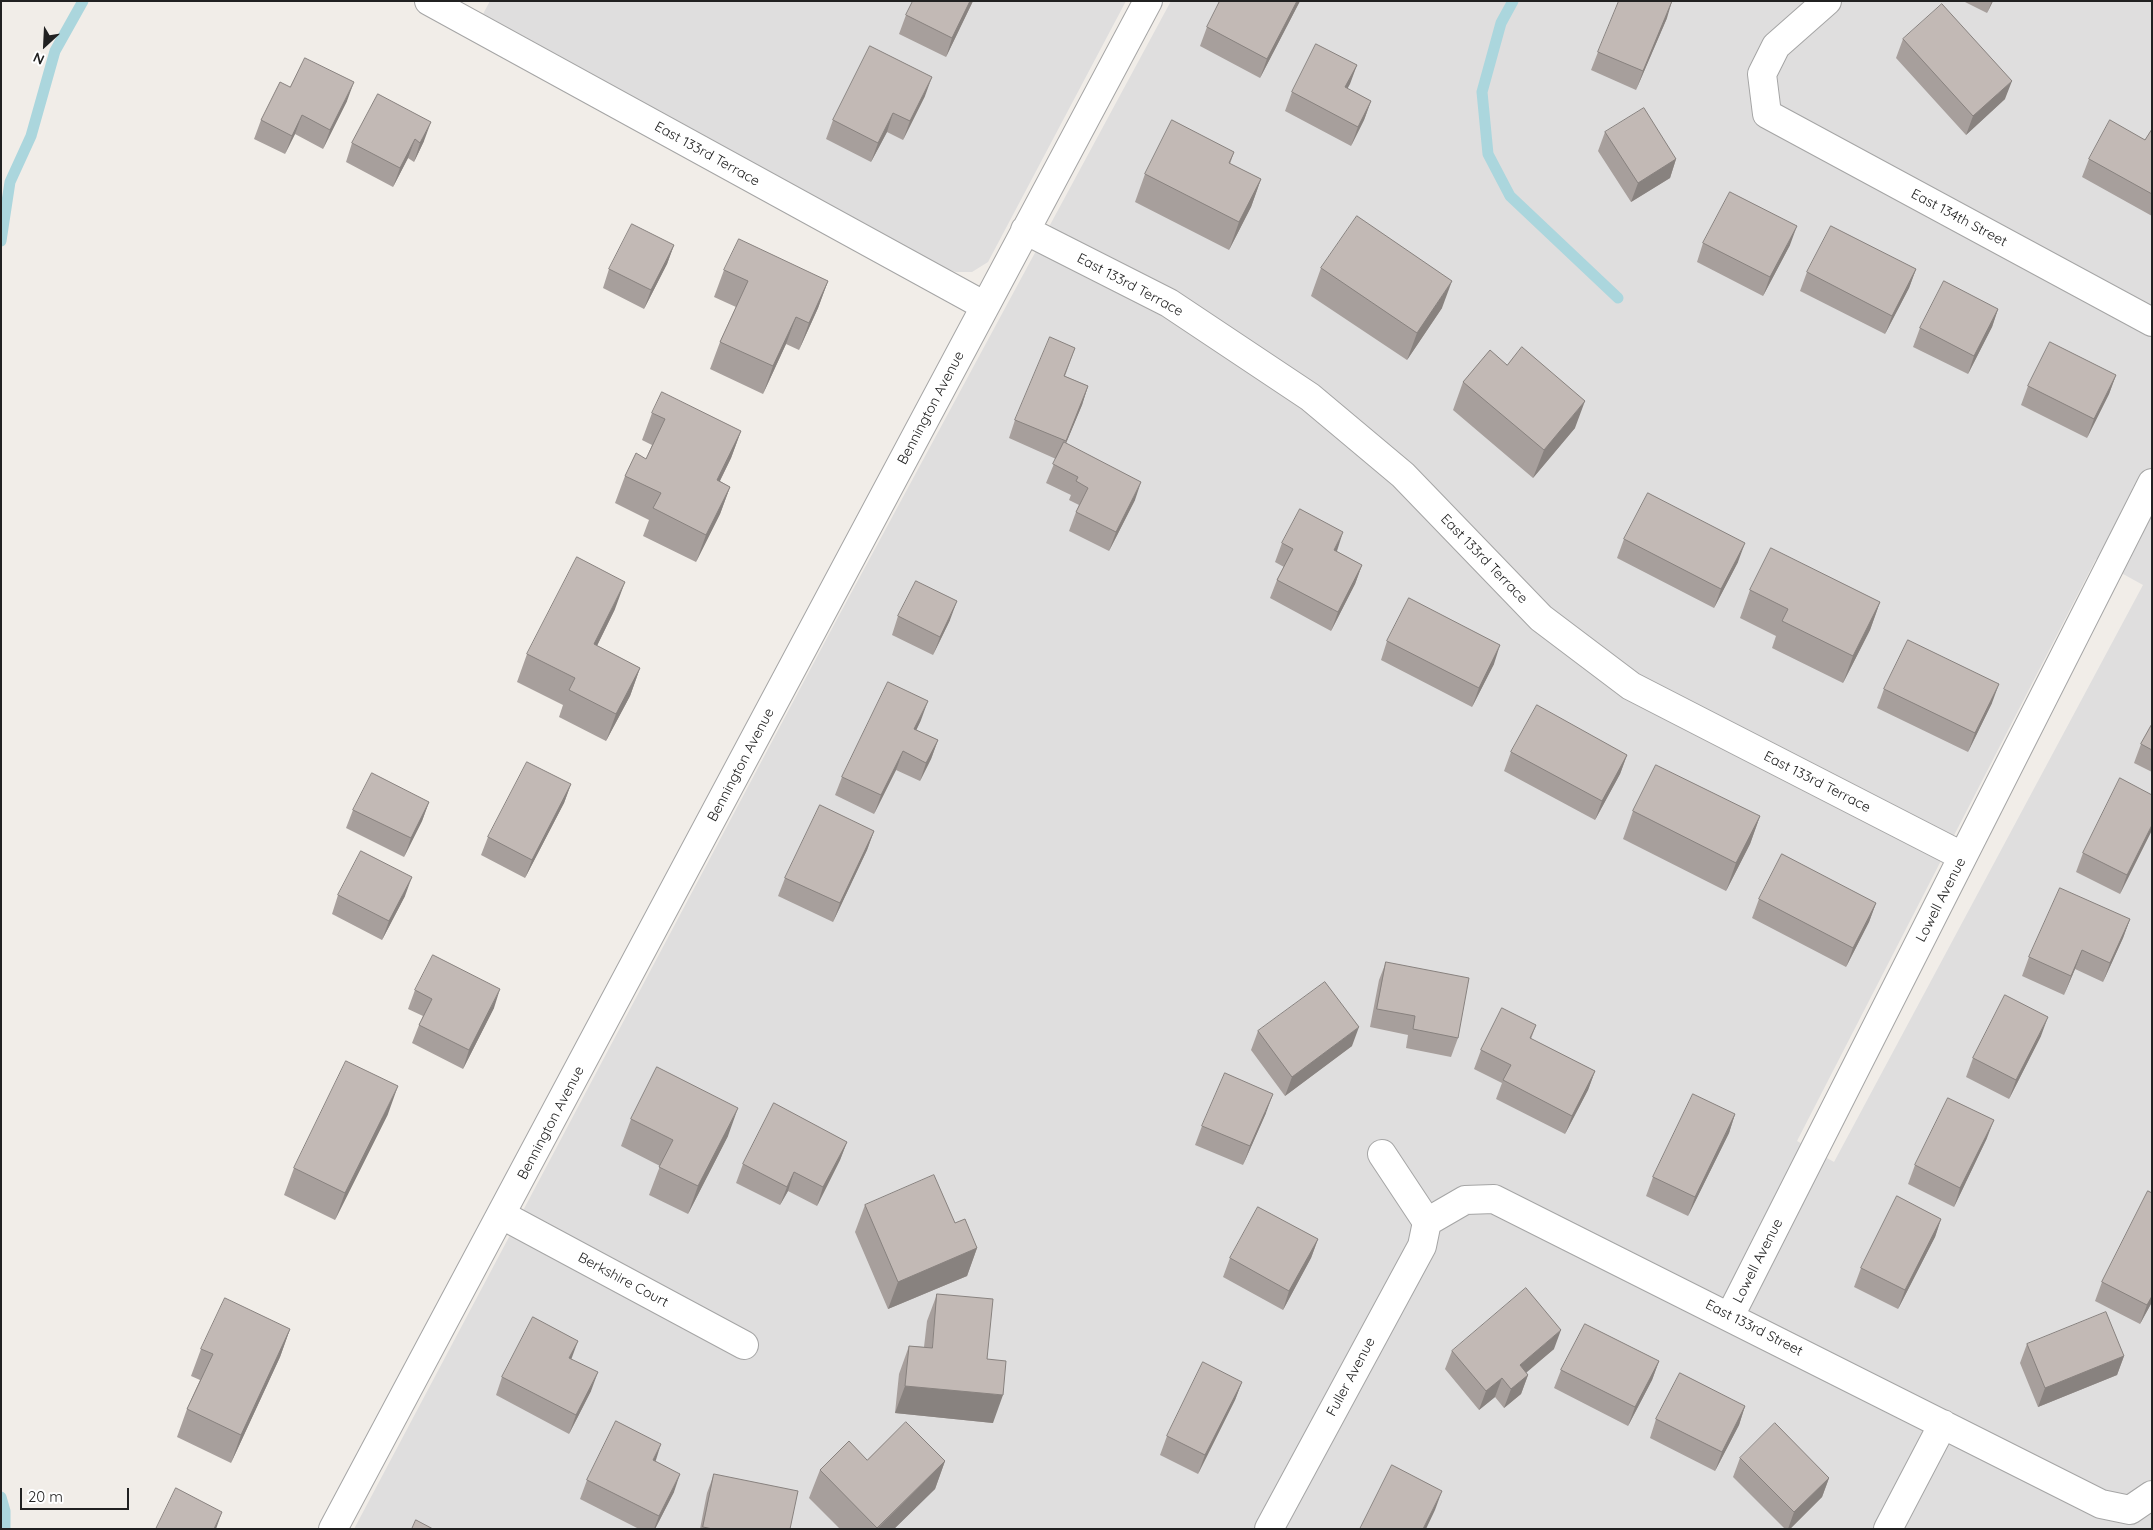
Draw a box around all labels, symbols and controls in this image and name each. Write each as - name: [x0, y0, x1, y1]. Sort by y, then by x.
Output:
- north arrow: [20, 20, 70, 70]
- text: N: [30, 48, 47, 69]
- street label: East 133rd Terrace: [651, 118, 763, 190]
- street label: East 134th Street: [1908, 186, 2010, 250]
- street label: East 133rd Terrace: [1074, 250, 1186, 320]
- street label: Bennington Avenue: [894, 348, 968, 468]
- street label: East 133rd Terrace: [1437, 511, 1531, 607]
- street label: Bennington Avenue: [704, 705, 778, 825]
- street label: East 133rd Terrace: [1761, 748, 1873, 816]
- street label: Lowell Avenue: [1913, 855, 1969, 945]
- street label: Bennington Avenue: [514, 1063, 588, 1183]
- street label: Lowell Avenue: [1730, 1216, 1786, 1306]
- street label: Berkshire Court: [575, 1249, 671, 1311]
- street label: East 133rd Street: [1702, 1296, 1806, 1360]
- street label: Fuller Avenue: [1323, 1335, 1379, 1419]
- scale bar: [22, 1478, 131, 1510]
- text: 20 m: [28, 1487, 63, 1506]

